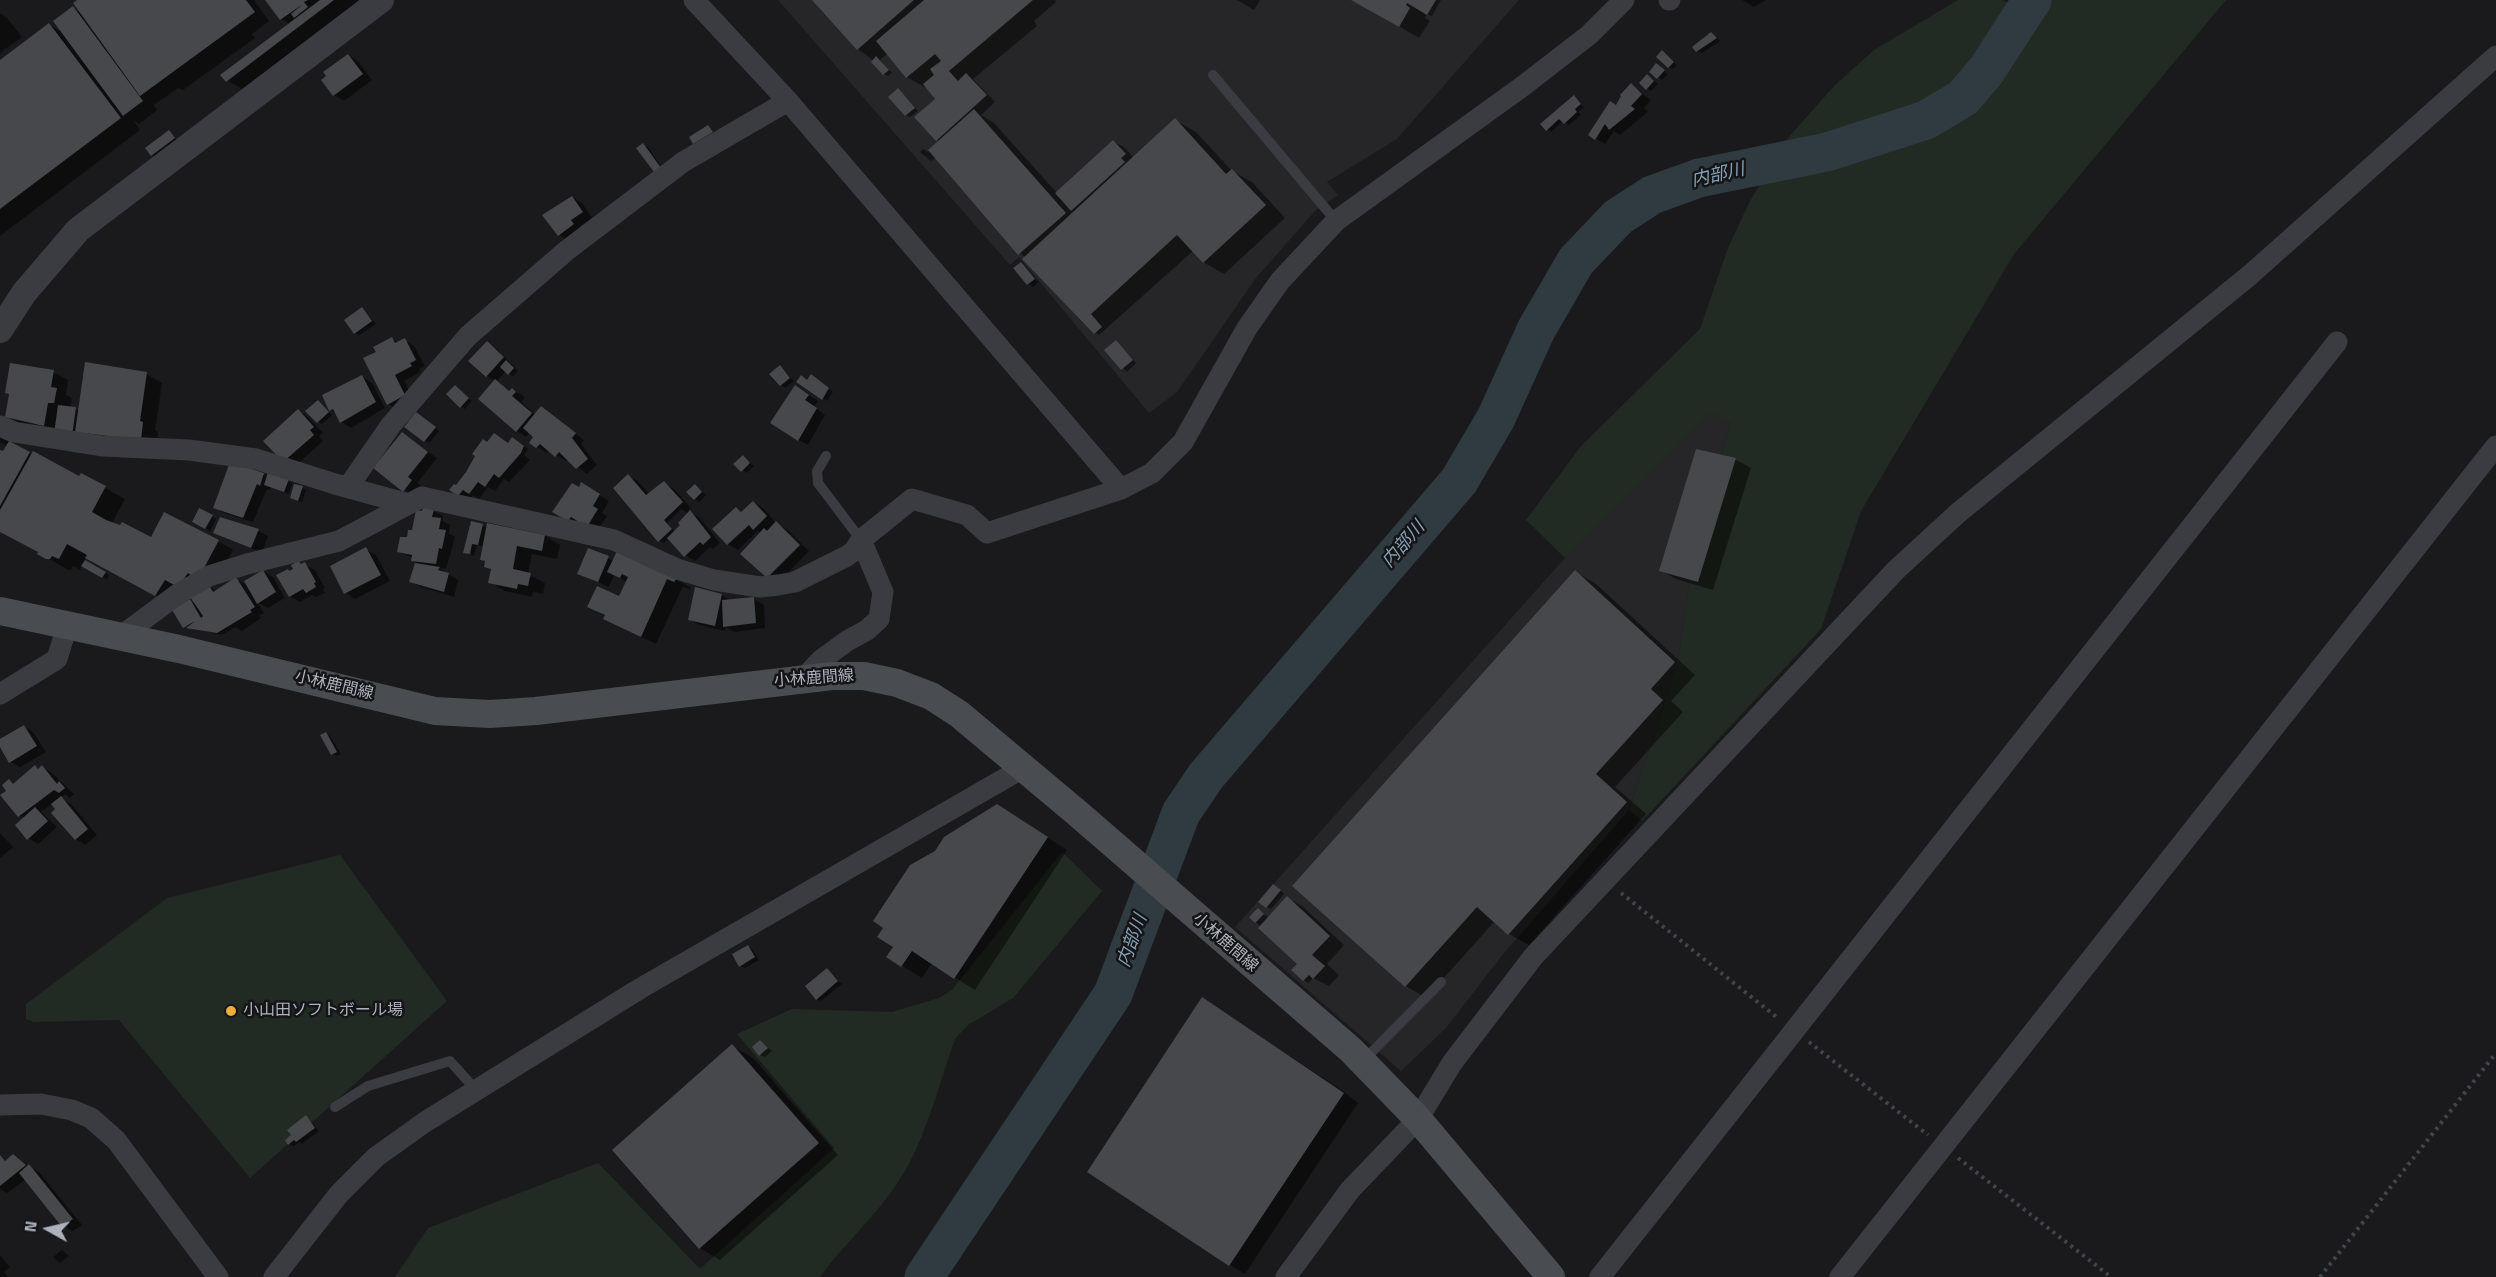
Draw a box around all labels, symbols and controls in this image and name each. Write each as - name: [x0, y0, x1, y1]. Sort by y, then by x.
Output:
- water label: 内部川: [1689, 159, 1747, 193]
- water label: 内部川: [1378, 518, 1430, 572]
- street label: 小林鹿間線: [773, 667, 855, 691]
- street label: 小林鹿間線: [293, 668, 375, 704]
- street label: 小林鹿間線: [1189, 910, 1261, 976]
- water label: 内部川: [1114, 912, 1152, 970]
- place label: 小山田ソフトボール場: [243, 1001, 403, 1021]
- marker: 小山田ソフトボール場: [224, 1004, 238, 1018]
- north arrow: [18, 1199, 78, 1259]
- text: N: [18, 1219, 43, 1234]

